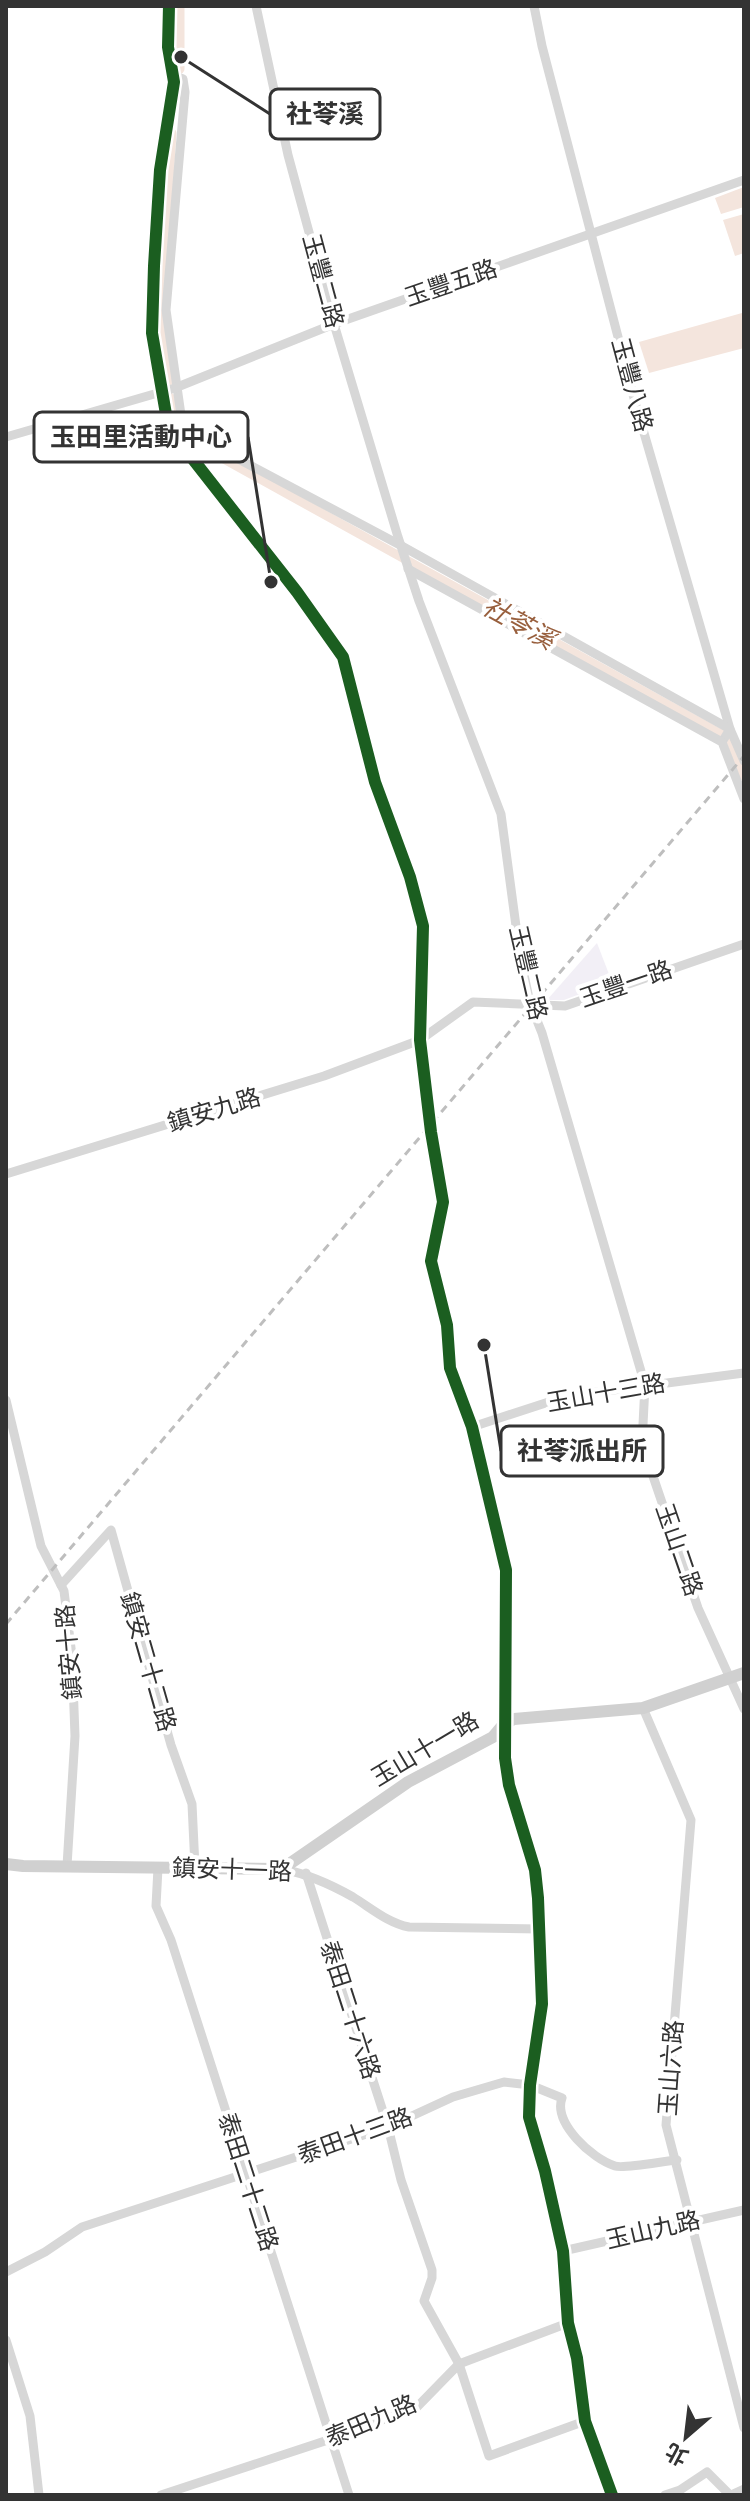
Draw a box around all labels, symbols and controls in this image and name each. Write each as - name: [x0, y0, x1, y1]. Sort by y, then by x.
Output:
- callout: 社苓溪: [270, 89, 380, 139]
- text: 社苓溪: [286, 97, 364, 130]
- street label: 玉豐二路: [297, 230, 351, 331]
- street label: 玉豐五路: [400, 252, 501, 312]
- street label: 玉豐八路: [606, 334, 660, 435]
- callout: 玉田里活動中心: [34, 412, 248, 462]
- text: 玉田里活動中心: [50, 420, 232, 453]
- water label: 社苓溪: [477, 589, 565, 658]
- street label: 玉豐二路: [504, 923, 554, 1023]
- street label: 玉豐一路: [575, 953, 676, 1013]
- street label: 鎮安九路: [163, 1081, 264, 1137]
- street label: 玉山十三路: [544, 1367, 668, 1417]
- callout: 社苓派出所: [501, 1426, 663, 1476]
- text: 社苓派出所: [517, 1434, 647, 1467]
- street label: 玉山二路: [650, 1499, 710, 1600]
- street label: 鎮安二十二路: [115, 1588, 183, 1735]
- street label: 鎮安十路: [49, 1603, 87, 1701]
- street label: 玉山十一路: [365, 1704, 484, 1792]
- street label: 鎮安十一路: [172, 1852, 293, 1886]
- street label: 泰田二十六路: [314, 1937, 387, 2083]
- street label: 玉山六路: [652, 2019, 688, 2117]
- street label: 泰田十三路: [293, 2100, 416, 2170]
- street label: 泰田二十二路: [212, 2109, 285, 2255]
- street label: 玉山九路: [603, 2204, 703, 2254]
- street label: 泰田九路: [321, 2388, 421, 2453]
- north arrow: [646, 2397, 726, 2477]
- text: 北: [660, 2437, 693, 2472]

